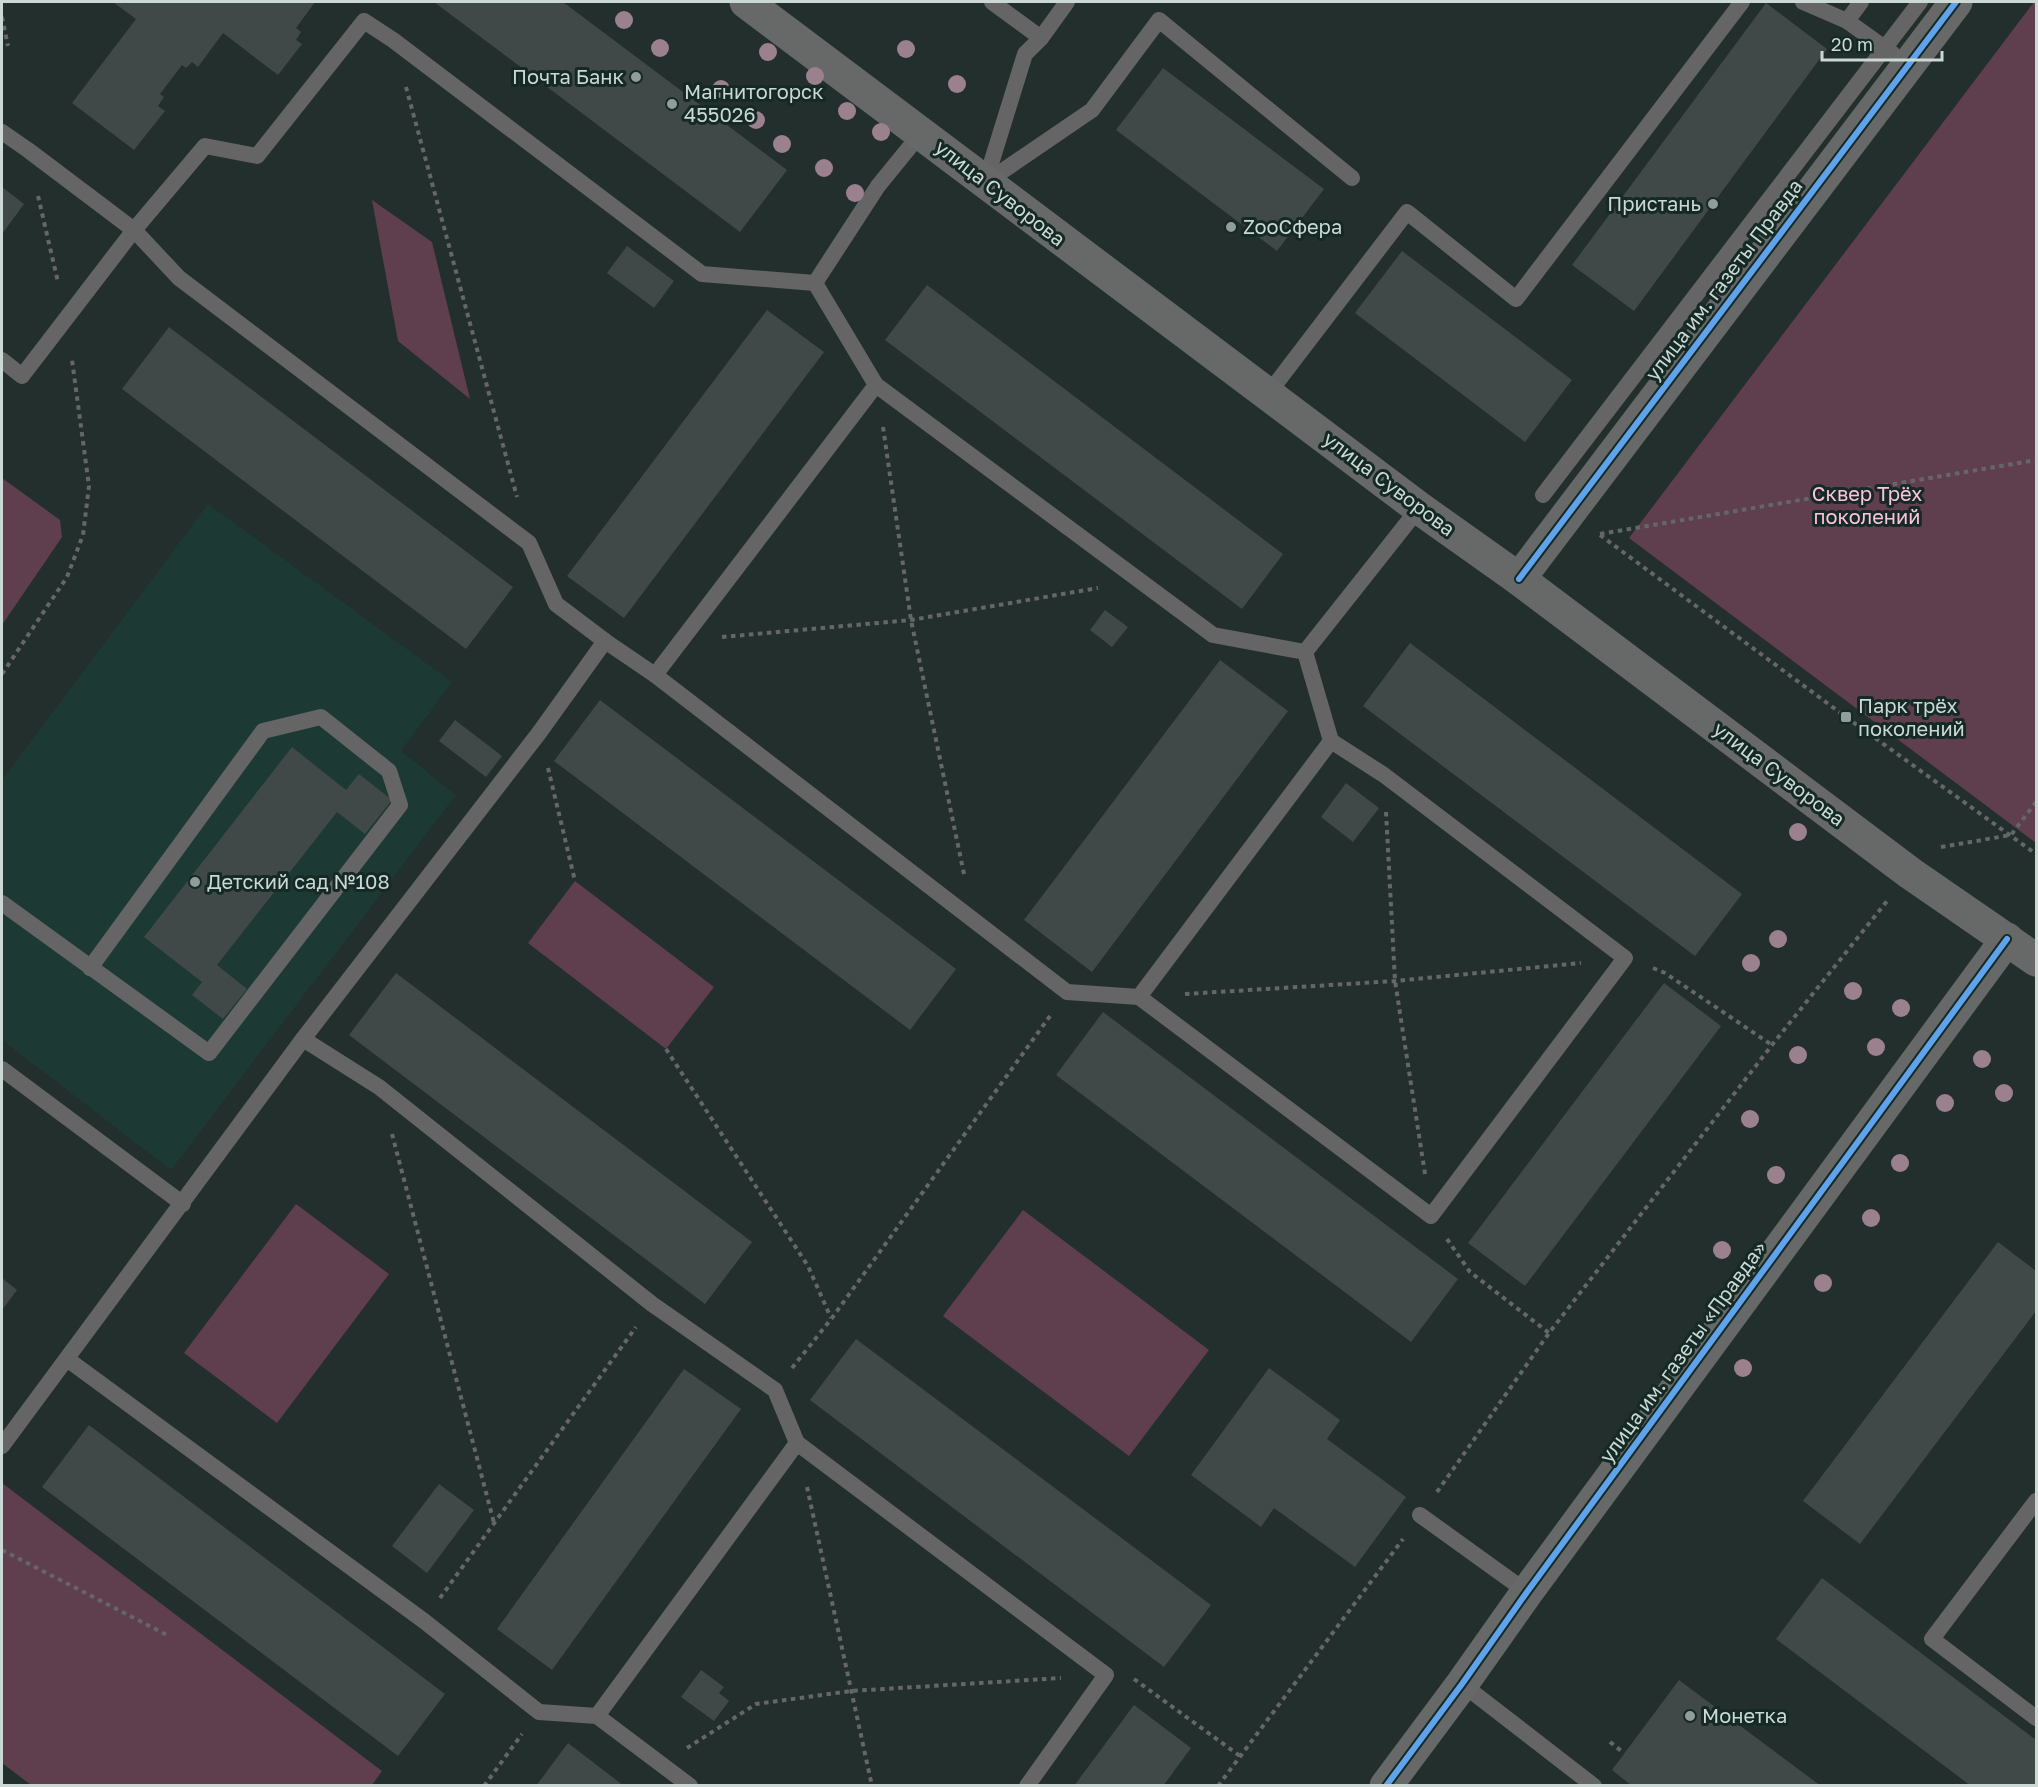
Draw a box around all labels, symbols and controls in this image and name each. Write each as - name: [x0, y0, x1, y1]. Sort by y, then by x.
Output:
- scale bar: [1822, 24, 1942, 62]
- text: 20 m: [1831, 33, 1873, 55]
- place label: Почта Банк: [512, 64, 624, 88]
- marker: Почта Банк: [629, 70, 643, 84]
- place label: Магнитогорск 455026: [684, 79, 823, 126]
- marker: Магнитогорск 455026: [665, 97, 679, 111]
- street label: улица Суворова: [931, 134, 1070, 250]
- street label: улица им. газеты Правда: [1640, 174, 1807, 385]
- place label: Пристань: [1607, 191, 1701, 215]
- marker: Пристань: [1706, 197, 1720, 211]
- place label: ZooСфера: [1243, 214, 1342, 238]
- marker: ZooСфера: [1224, 220, 1238, 234]
- street label: улица Суворова: [1319, 426, 1460, 541]
- park label: Сквер Трёх поколений: [1812, 481, 1922, 528]
- place label: Парк трёх поколений: [1858, 693, 1965, 740]
- marker: Парк трёх поколений: [1839, 710, 1853, 724]
- street label: улица Суворова: [1709, 716, 1850, 831]
- place label: Детский сад №108: [207, 869, 390, 893]
- marker: Детский сад №108: [188, 875, 202, 889]
- street label: улица им. газеты «Правда»: [1594, 1236, 1771, 1467]
- place label: Монетка: [1702, 1703, 1787, 1727]
- marker: Монетка: [1683, 1709, 1697, 1723]

